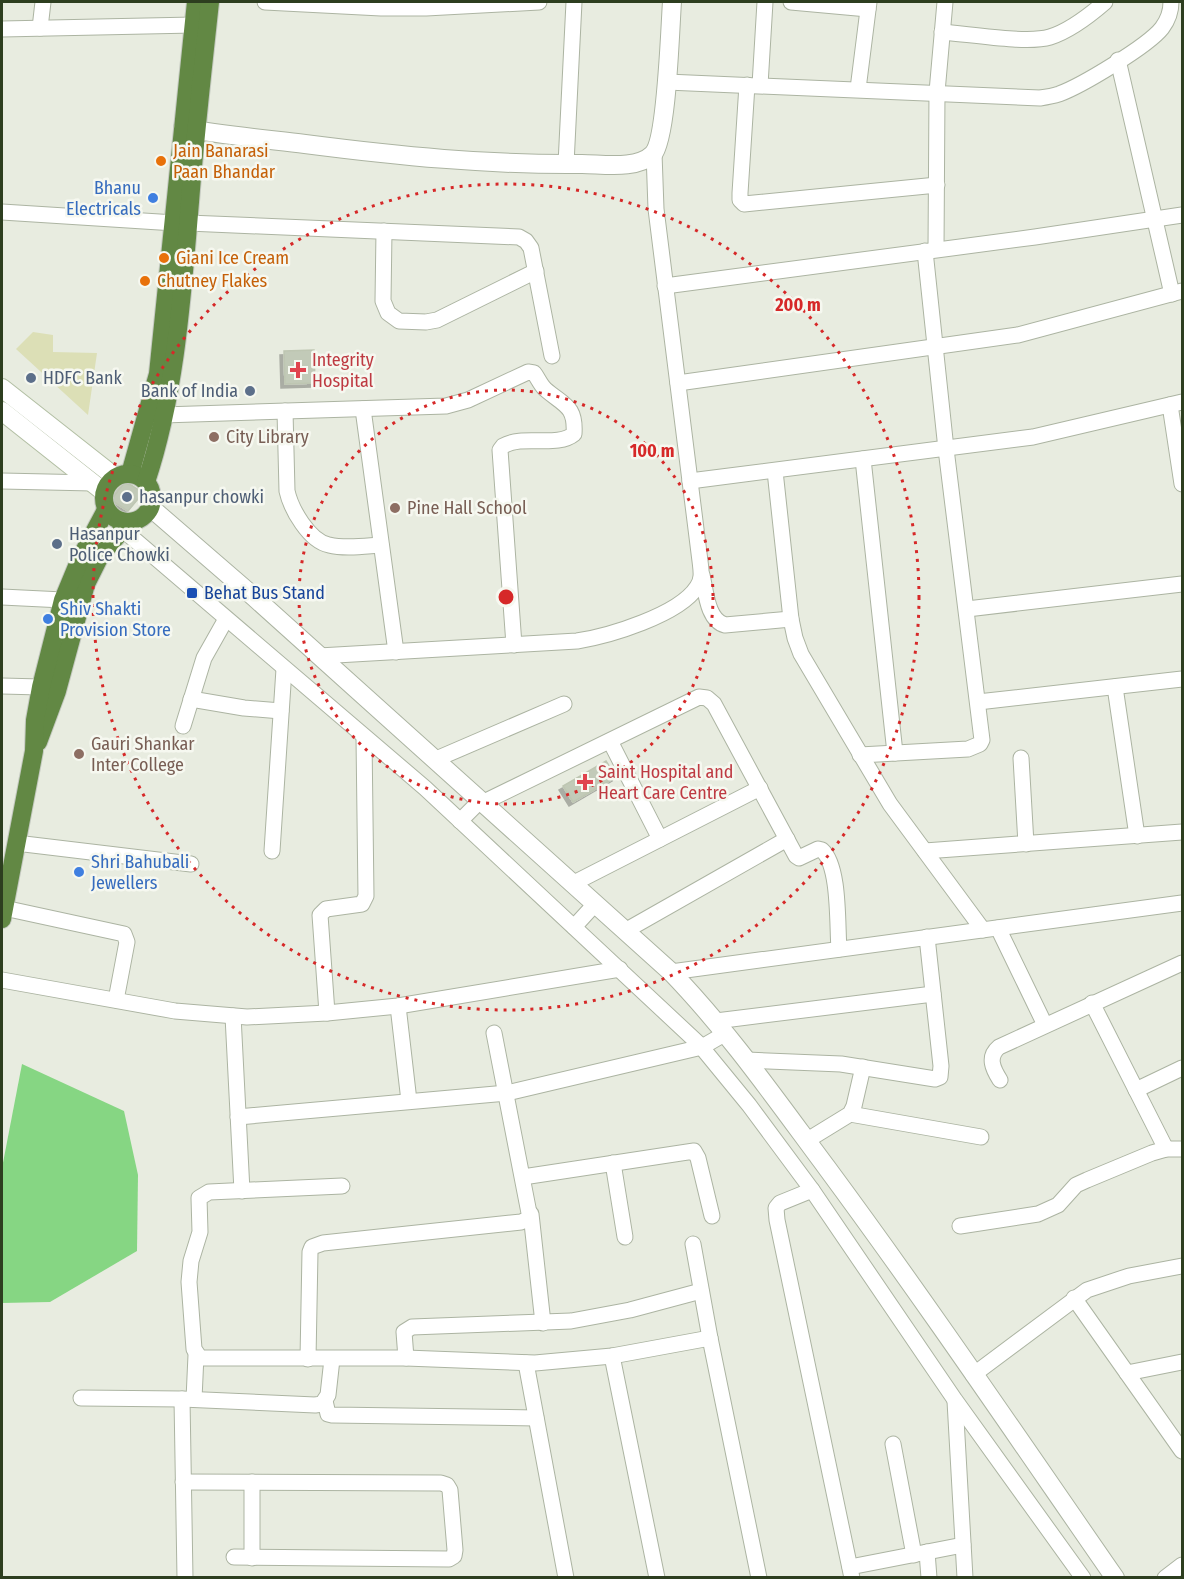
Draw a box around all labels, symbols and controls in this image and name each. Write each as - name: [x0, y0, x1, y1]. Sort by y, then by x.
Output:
- place label: Jain Banarasi Paan Bhandar: [173, 140, 276, 183]
- marker: Jain Banarasi Paan Bhandar: [154, 154, 168, 168]
- place label: Bhanu Electricals: [66, 177, 141, 220]
- marker: Bhanu Electricals: [146, 191, 160, 205]
- place label: Giani Ice Cream: [176, 247, 289, 269]
- marker: Giani Ice Cream: [157, 251, 171, 265]
- place label: Chutney Flakes: [157, 270, 268, 292]
- marker: Chutney Flakes: [138, 274, 152, 288]
- text: 200 m: [774, 294, 821, 316]
- place label: Integrity Hospital: [312, 349, 374, 392]
- marker: Integrity Hospital: [289, 361, 307, 379]
- place label: HDFC Bank: [43, 367, 122, 389]
- marker: HDFC Bank: [24, 371, 38, 385]
- place label: Bank of India: [141, 380, 238, 402]
- marker: Bank of India: [243, 384, 257, 398]
- place label: City Library: [226, 426, 309, 448]
- marker: City Library: [207, 430, 221, 444]
- text: 100 m: [630, 440, 674, 462]
- place label: hasanpur chowki: [139, 486, 264, 508]
- marker: hasanpur chowki: [120, 490, 134, 504]
- place label: Pine Hall School: [407, 497, 527, 519]
- marker: Pine Hall School: [388, 501, 402, 515]
- place label: Hasanpur Police Chowki: [69, 523, 170, 566]
- marker: Hasanpur Police Chowki: [50, 537, 64, 551]
- place label: Behat Bus Stand: [204, 582, 325, 604]
- marker: Behat Bus Stand: [185, 586, 199, 600]
- centre of rings: [496, 587, 516, 607]
- place label: Shiv Shakti Provision Store: [60, 598, 171, 641]
- marker: Shiv Shakti Provision Store: [41, 612, 55, 626]
- place label: Gauri Shankar Inter College: [91, 733, 195, 776]
- marker: Gauri Shankar Inter College: [72, 747, 86, 761]
- place label: Saint Hospital and Heart Care Centre: [598, 761, 733, 804]
- marker: Saint Hospital and Heart Care Centre: [576, 773, 594, 791]
- place label: Shri Bahubali Jewellers: [91, 851, 189, 894]
- marker: Shri Bahubali Jewellers: [72, 865, 86, 879]

